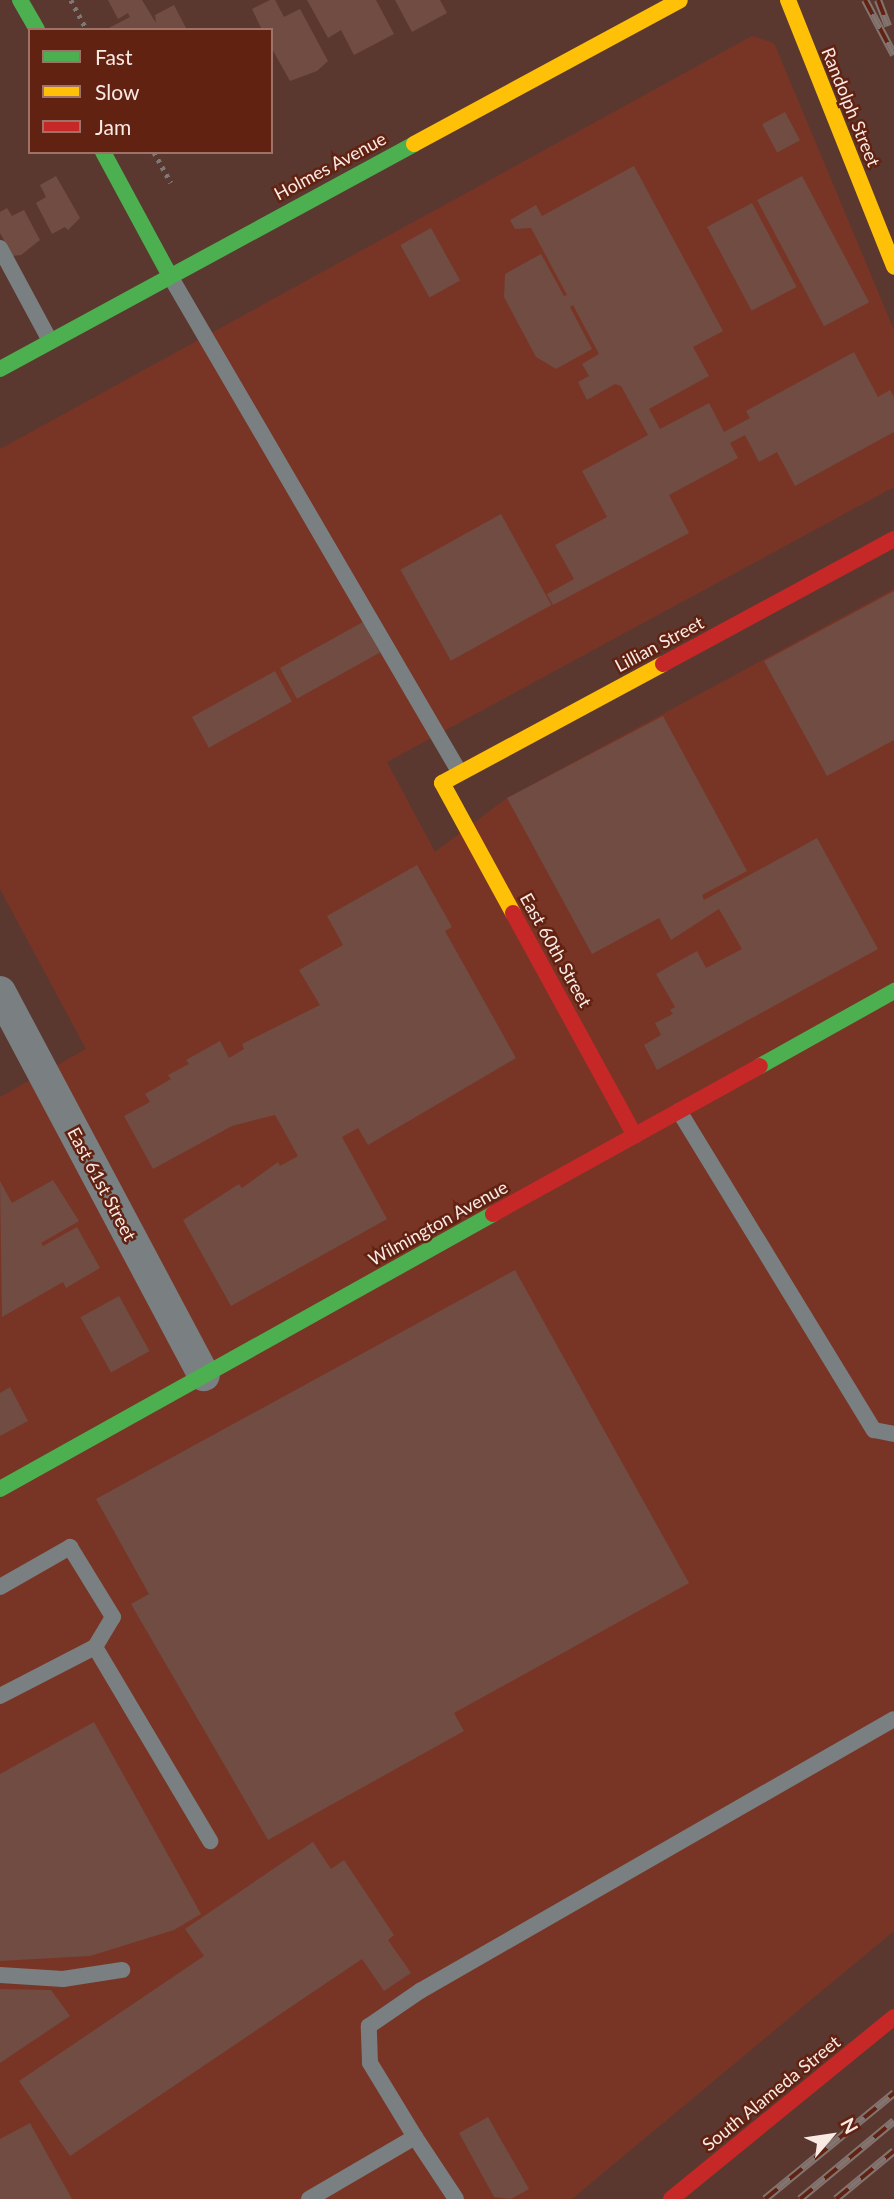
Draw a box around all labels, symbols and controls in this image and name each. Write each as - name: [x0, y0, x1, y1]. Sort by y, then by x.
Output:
- legend: [28, 28, 273, 154]
- text: Fast: [95, 44, 132, 69]
- street label: Randolph Street: [817, 44, 885, 170]
- text: Slow: [95, 79, 139, 104]
- text: Jam: [95, 114, 131, 139]
- street label: Holmes Avenue: [270, 127, 390, 205]
- street label: Lillian Street: [611, 612, 707, 676]
- street label: East 60th Street: [516, 889, 596, 1011]
- street label: East 61st Street: [63, 1124, 141, 1244]
- street label: Wilmington Avenue: [364, 1176, 512, 1270]
- street label: South Alameda Street: [697, 2031, 845, 2155]
- north arrow: [796, 2101, 866, 2171]
- text: N: [836, 2114, 863, 2138]

